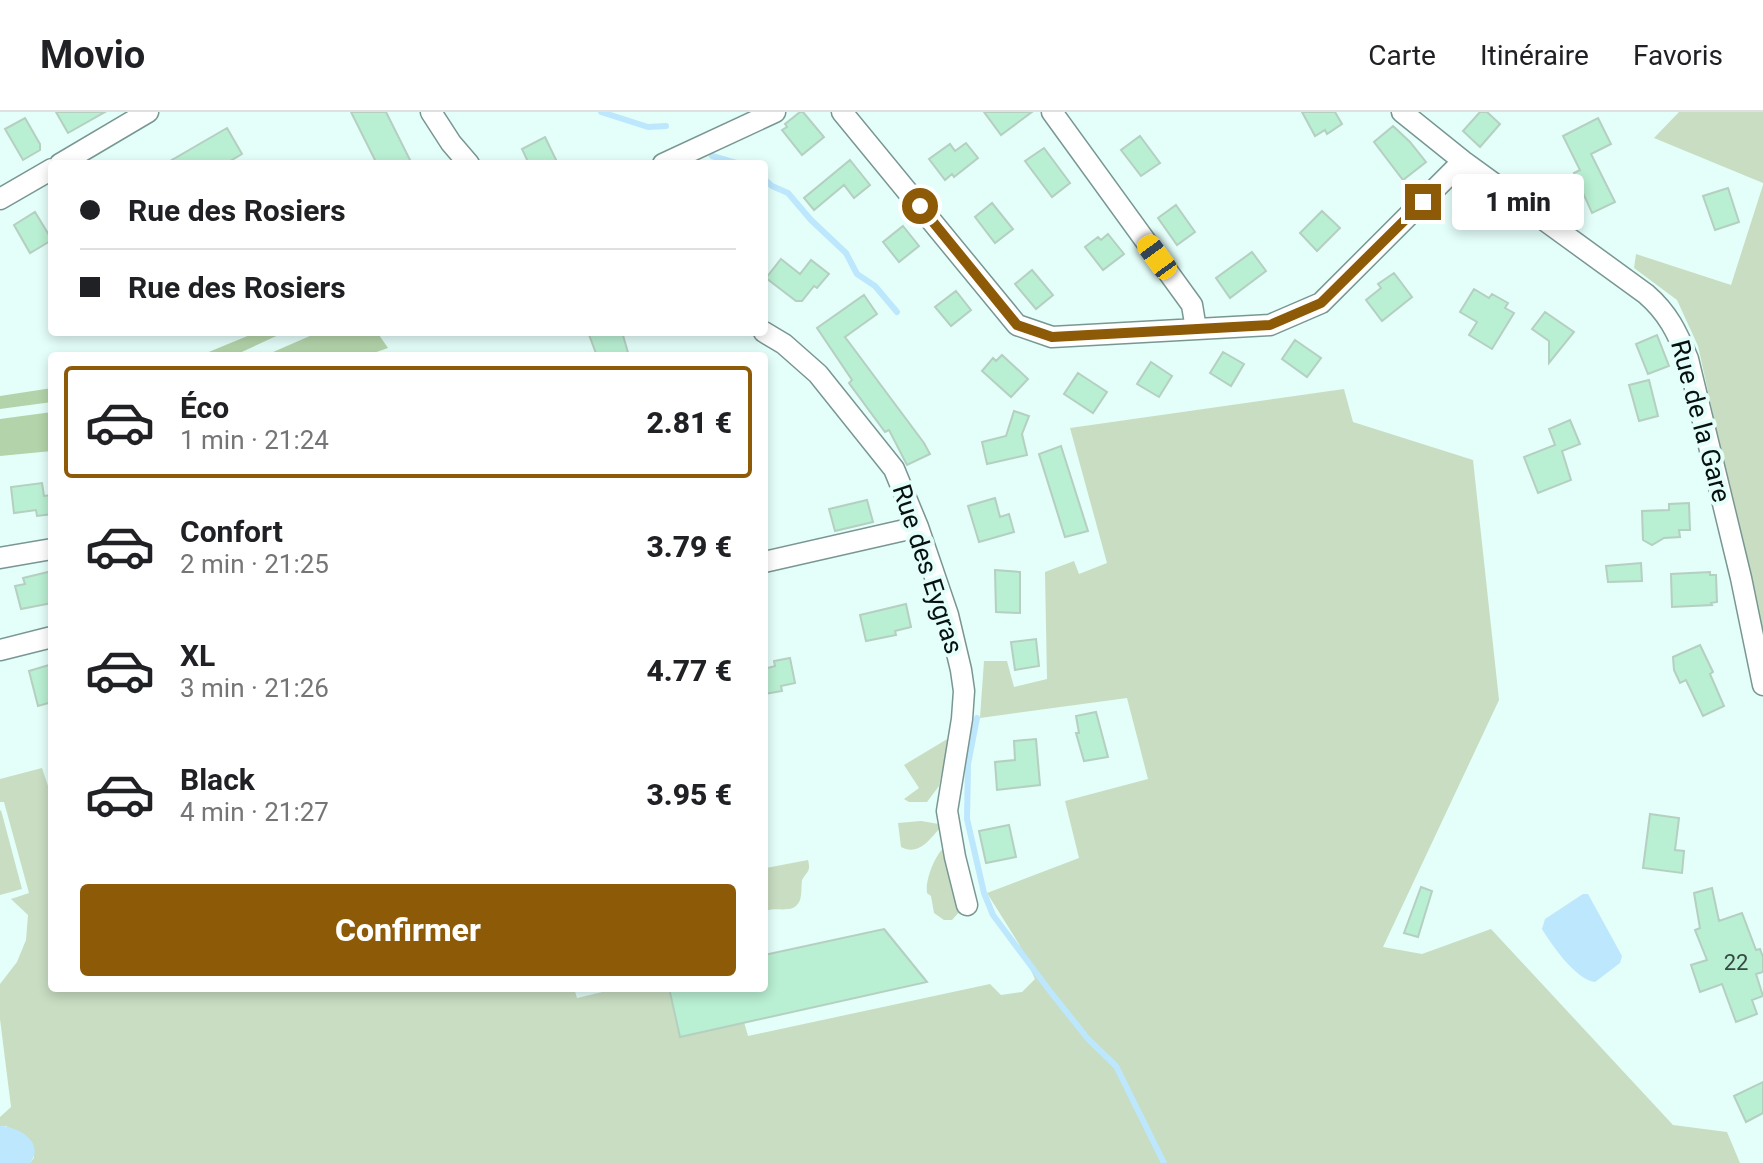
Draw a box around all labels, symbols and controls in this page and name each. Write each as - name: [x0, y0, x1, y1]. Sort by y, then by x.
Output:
- text: Movio: [40, 33, 145, 77]
- text: Carte: [1368, 39, 1436, 72]
- text: Itinéraire: [1480, 39, 1589, 72]
- text: Favoris: [1633, 39, 1723, 72]
- callout: 1 min: [1451, 174, 1583, 230]
- route end: [1405, 184, 1441, 220]
- text: 1 min: [1485, 187, 1551, 217]
- route start: [902, 188, 938, 224]
- text: Rue des Rosiers: [128, 193, 346, 228]
- car: [1133, 231, 1181, 283]
- text: Rue des Rosiers: [128, 270, 346, 305]
- street label: Rue de la Gare: [1665, 337, 1737, 505]
- icon: car: [84, 386, 156, 458]
- text: Éco: [180, 390, 229, 425]
- text: 2.81 €: [646, 405, 732, 440]
- text: 1 min · 21:24: [180, 425, 329, 455]
- street label: Rue des Eygras: [887, 481, 969, 657]
- icon: car: [84, 510, 156, 582]
- text: Confort: [180, 514, 283, 549]
- text: 3.79 €: [646, 529, 732, 564]
- text: 2 min · 21:25: [180, 549, 329, 579]
- icon: car: [84, 634, 156, 706]
- text: XL: [180, 638, 215, 673]
- text: 4.77 €: [646, 653, 732, 688]
- text: 3 min · 21:26: [180, 673, 329, 703]
- icon: car: [84, 758, 156, 830]
- text: Black: [180, 762, 255, 797]
- text: 3.95 €: [646, 777, 732, 812]
- text: 4 min · 21:27: [180, 797, 329, 827]
- button: Confirmer: [80, 884, 736, 976]
- house number: 22: [1724, 950, 1748, 975]

